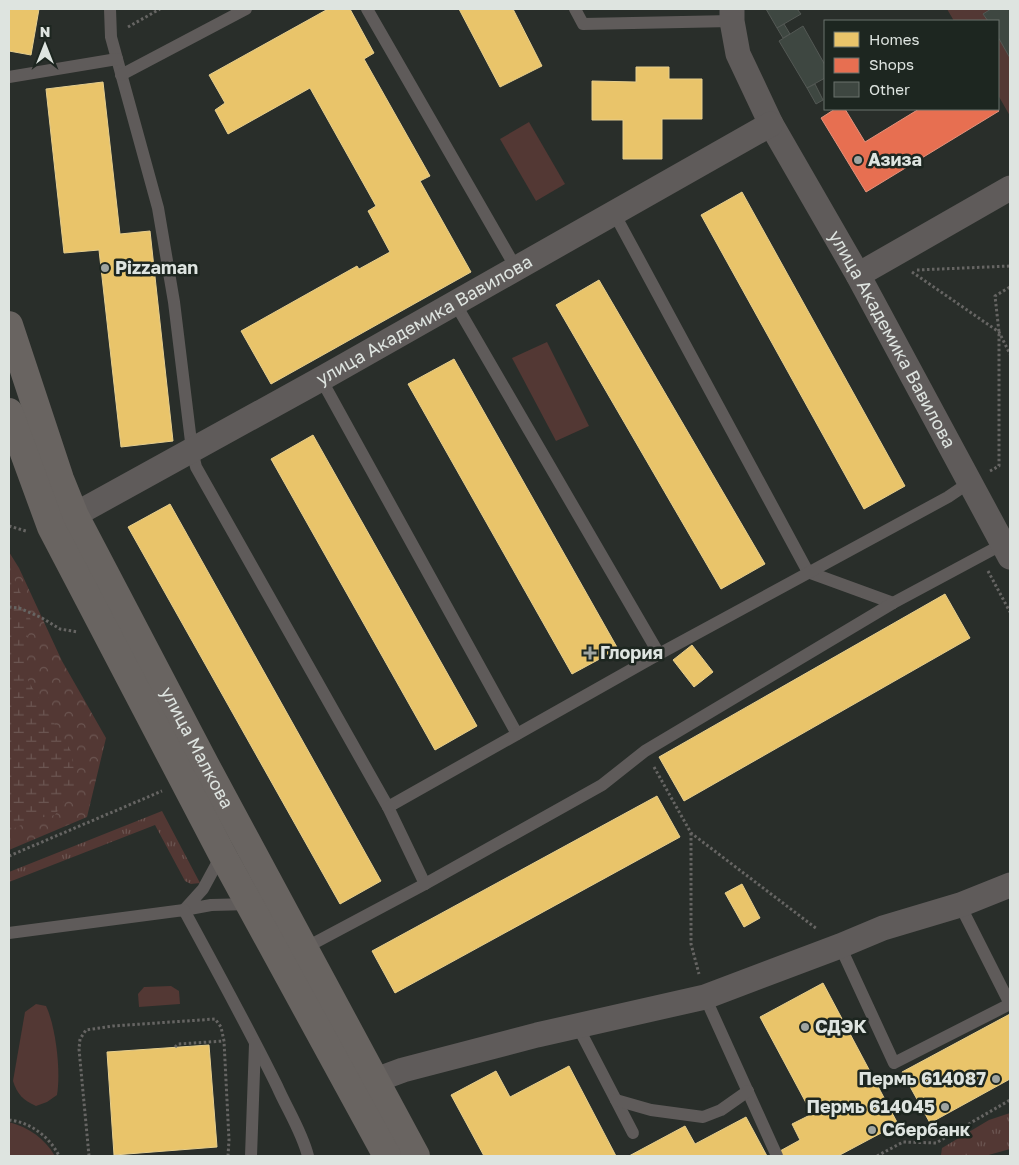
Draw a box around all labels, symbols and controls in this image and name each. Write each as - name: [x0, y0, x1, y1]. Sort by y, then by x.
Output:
- north arrow: [20, 20, 70, 70]
- legend: [824, 20, 999, 110]
- text: N: [40, 23, 50, 40]
- text: Homes: [869, 30, 919, 48]
- text: Shops: [869, 55, 914, 73]
- text: Other: [869, 80, 910, 98]
- place label: Азиза: [868, 148, 922, 170]
- marker: Азиза: [852, 154, 864, 166]
- street label: улица Академика Вавилова: [825, 226, 961, 452]
- street label: улица Академика Вавилова: [312, 250, 536, 390]
- place label: Pizzaman: [115, 256, 198, 278]
- marker: Pizzaman: [99, 262, 111, 274]
- place label: Глория: [600, 641, 663, 663]
- marker: Глория: [584, 647, 596, 659]
- street label: улица Малкова: [156, 683, 239, 812]
- place label: СДЭК: [815, 1015, 867, 1037]
- marker: СДЭК: [799, 1021, 811, 1033]
- place label: Пермь 614087: [858, 1067, 986, 1089]
- marker: Пермь 614087: [990, 1073, 1002, 1085]
- place label: Пермь 614045: [807, 1095, 935, 1117]
- marker: Пермь 614045: [939, 1101, 951, 1113]
- place label: Сбербанк: [882, 1118, 971, 1140]
- marker: Сбербанк: [866, 1124, 878, 1136]

